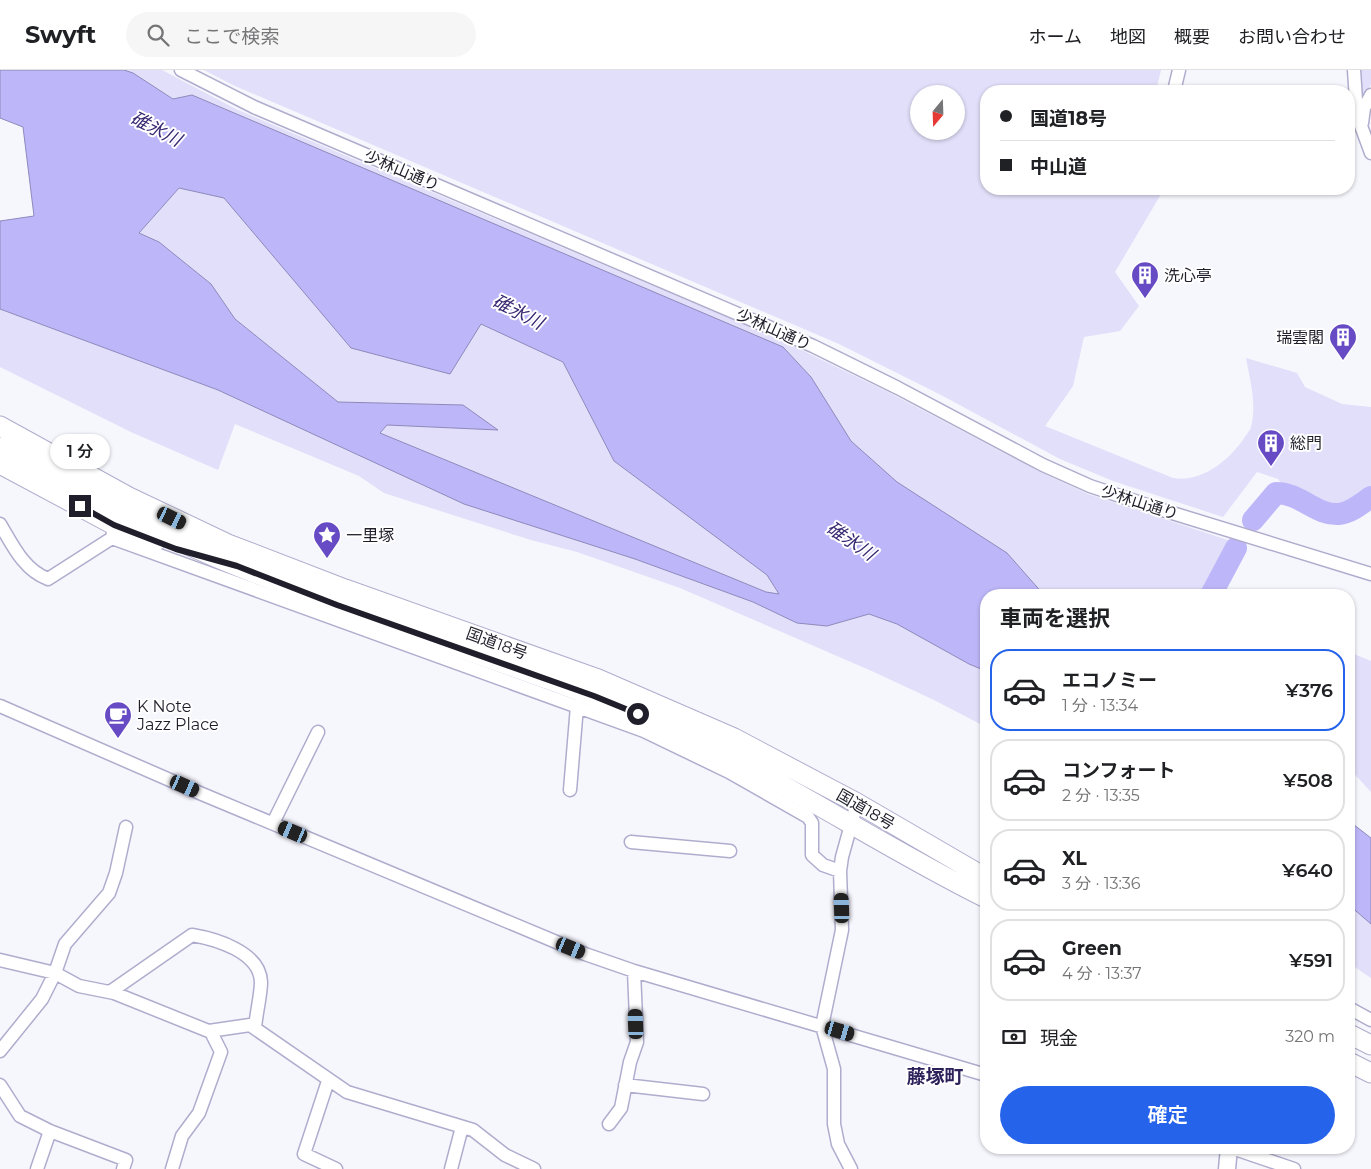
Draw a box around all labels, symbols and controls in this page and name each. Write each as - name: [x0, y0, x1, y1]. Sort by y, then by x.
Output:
- search box: [126, 12, 476, 57]
- text: Swyft: [25, 20, 96, 49]
- icon: search: [144, 21, 172, 49]
- text: ここで検索: [184, 25, 279, 48]
- text: ホーム: [1029, 26, 1082, 48]
- text: 地図: [1110, 26, 1146, 48]
- text: 概要: [1174, 26, 1210, 48]
- text: お問い合わせ: [1238, 26, 1346, 48]
- north arrow: [910, 85, 965, 140]
- map controls: [910, 85, 965, 140]
- water label: 碓氷川: [127, 107, 187, 152]
- text: 国道18号: [1030, 107, 1107, 130]
- street label: 少林山通り: [361, 146, 442, 195]
- text: 中山道: [1030, 155, 1087, 178]
- building icon: 洗心亭: [1130, 260, 1160, 299]
- place label: 洗心亭: [1164, 266, 1212, 285]
- water label: 碓氷川: [489, 290, 549, 335]
- street label: 少林山通り: [733, 305, 814, 354]
- building icon: 瑞雲閣: [1328, 322, 1358, 361]
- place label: 瑞雲閣: [1276, 328, 1324, 347]
- building icon: 総門: [1256, 428, 1286, 467]
- callout: 1 分: [50, 434, 110, 468]
- place label: 総門: [1290, 434, 1322, 453]
- text: 1 分: [67, 442, 93, 461]
- street label: 少林山通り: [1099, 481, 1181, 524]
- route end: [69, 495, 91, 517]
- car: [155, 505, 188, 531]
- water label: 碓氷川: [822, 517, 881, 566]
- place icon: 一里塚: [312, 520, 342, 559]
- place label: 一里塚: [346, 526, 394, 545]
- text: 車両を選択: [1000, 605, 1110, 632]
- street label: 国道18号: [464, 624, 530, 663]
- icon: car: [1002, 668, 1047, 713]
- text: エコノミー: [1062, 669, 1157, 692]
- text: ¥376: [1285, 679, 1333, 702]
- text: 1 分 · 13:34: [1062, 696, 1138, 715]
- place label: K Note Jazz Place: [136, 697, 219, 734]
- cafe icon: K Note Jazz Place: [103, 700, 133, 739]
- route start: [627, 703, 649, 725]
- icon: car: [1002, 758, 1047, 803]
- text: コンフォート: [1062, 759, 1175, 782]
- text: ¥508: [1283, 769, 1333, 792]
- car: [168, 773, 201, 799]
- street label: 国道18号: [833, 785, 898, 834]
- text: 2 分 · 13:35: [1062, 786, 1140, 805]
- car: [276, 819, 309, 845]
- text: XL: [1062, 847, 1087, 870]
- icon: car: [1002, 848, 1047, 893]
- text: ¥640: [1282, 859, 1333, 882]
- text: 3 分 · 13:36: [1062, 874, 1141, 893]
- car: [833, 893, 850, 923]
- car: [554, 935, 587, 961]
- text: Green: [1062, 937, 1122, 960]
- icon: car: [1002, 938, 1047, 983]
- text: ¥591: [1289, 949, 1333, 972]
- text: 4 分 · 13:37: [1062, 964, 1142, 983]
- car: [627, 1009, 644, 1039]
- car: [823, 1020, 856, 1042]
- icon: cash: [1000, 1023, 1028, 1051]
- text: 現金: [1040, 1027, 1078, 1050]
- text: 320 m: [1285, 1027, 1335, 1046]
- district label: 藤塚町: [906, 1065, 964, 1088]
- button: 確定: [1000, 1086, 1335, 1144]

